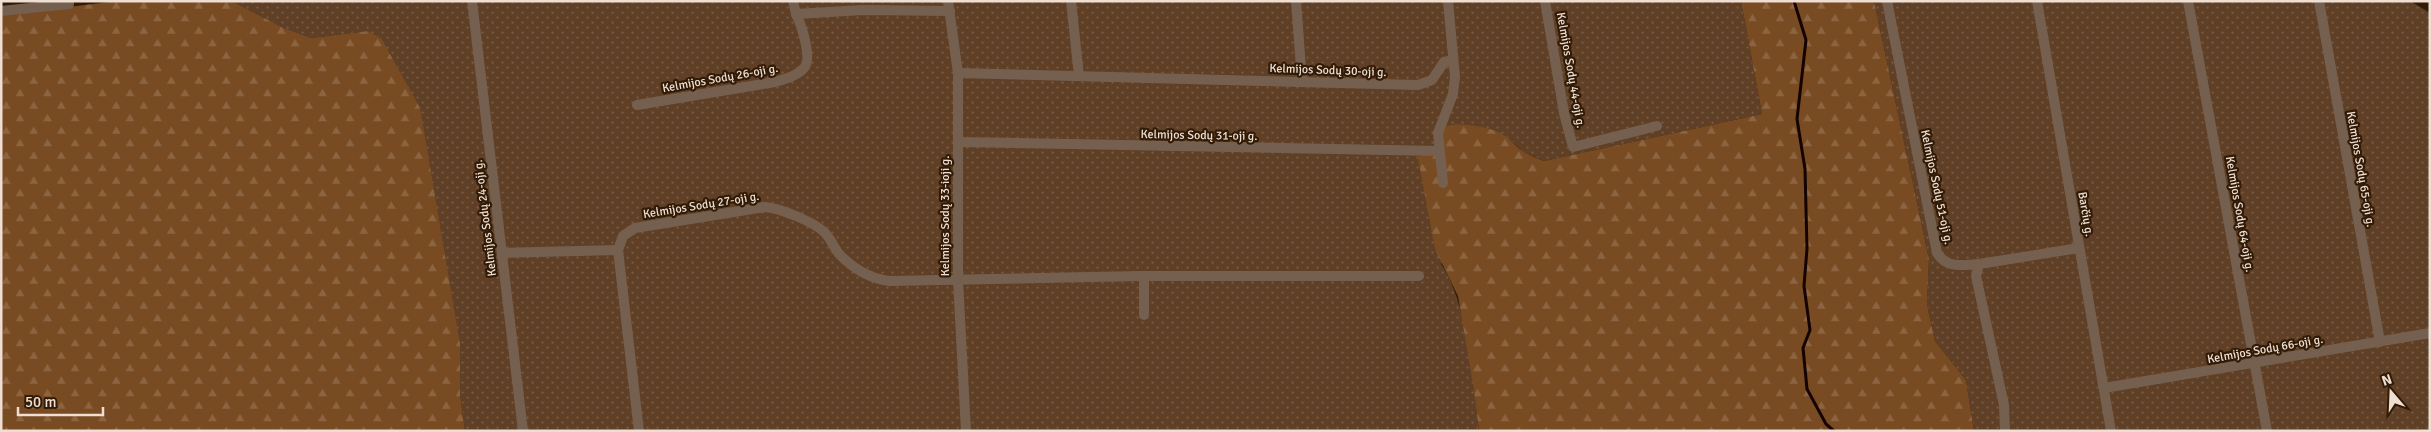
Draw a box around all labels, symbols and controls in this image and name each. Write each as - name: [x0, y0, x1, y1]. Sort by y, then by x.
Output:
- street label: Kelmijos Sodų 44-oji g.: [1553, 11, 1588, 129]
- street label: Kelmijos Sodų 26-oji g.: [661, 61, 779, 96]
- street label: Kelmijos Sodų 30-oji g.: [1269, 61, 1387, 80]
- street label: Kelmijos Sodų 65-oji g.: [2343, 110, 2378, 228]
- street label: Kelmijos Sodų 31-oji g.: [1140, 127, 1258, 144]
- street label: Kelmijos Sodų 51-oji g.: [1917, 128, 1956, 246]
- street label: Kelmijos Sodų 64-oji g.: [2222, 155, 2257, 273]
- street label: Kelmijos Sodų 33-ioji g.: [938, 156, 953, 276]
- street label: Kelmijos Sodų 24-oji g.: [471, 159, 500, 277]
- street label: Kelmijos Sodų 27-oji g.: [642, 189, 760, 222]
- street label: Barčių g.: [2074, 190, 2097, 238]
- street label: Kelmijos Sodų 66-oji g.: [2206, 332, 2324, 367]
- north arrow: [2366, 367, 2416, 417]
- text: N: [2380, 371, 2394, 390]
- scale bar: [18, 384, 102, 416]
- text: 50 m: [25, 393, 56, 411]

